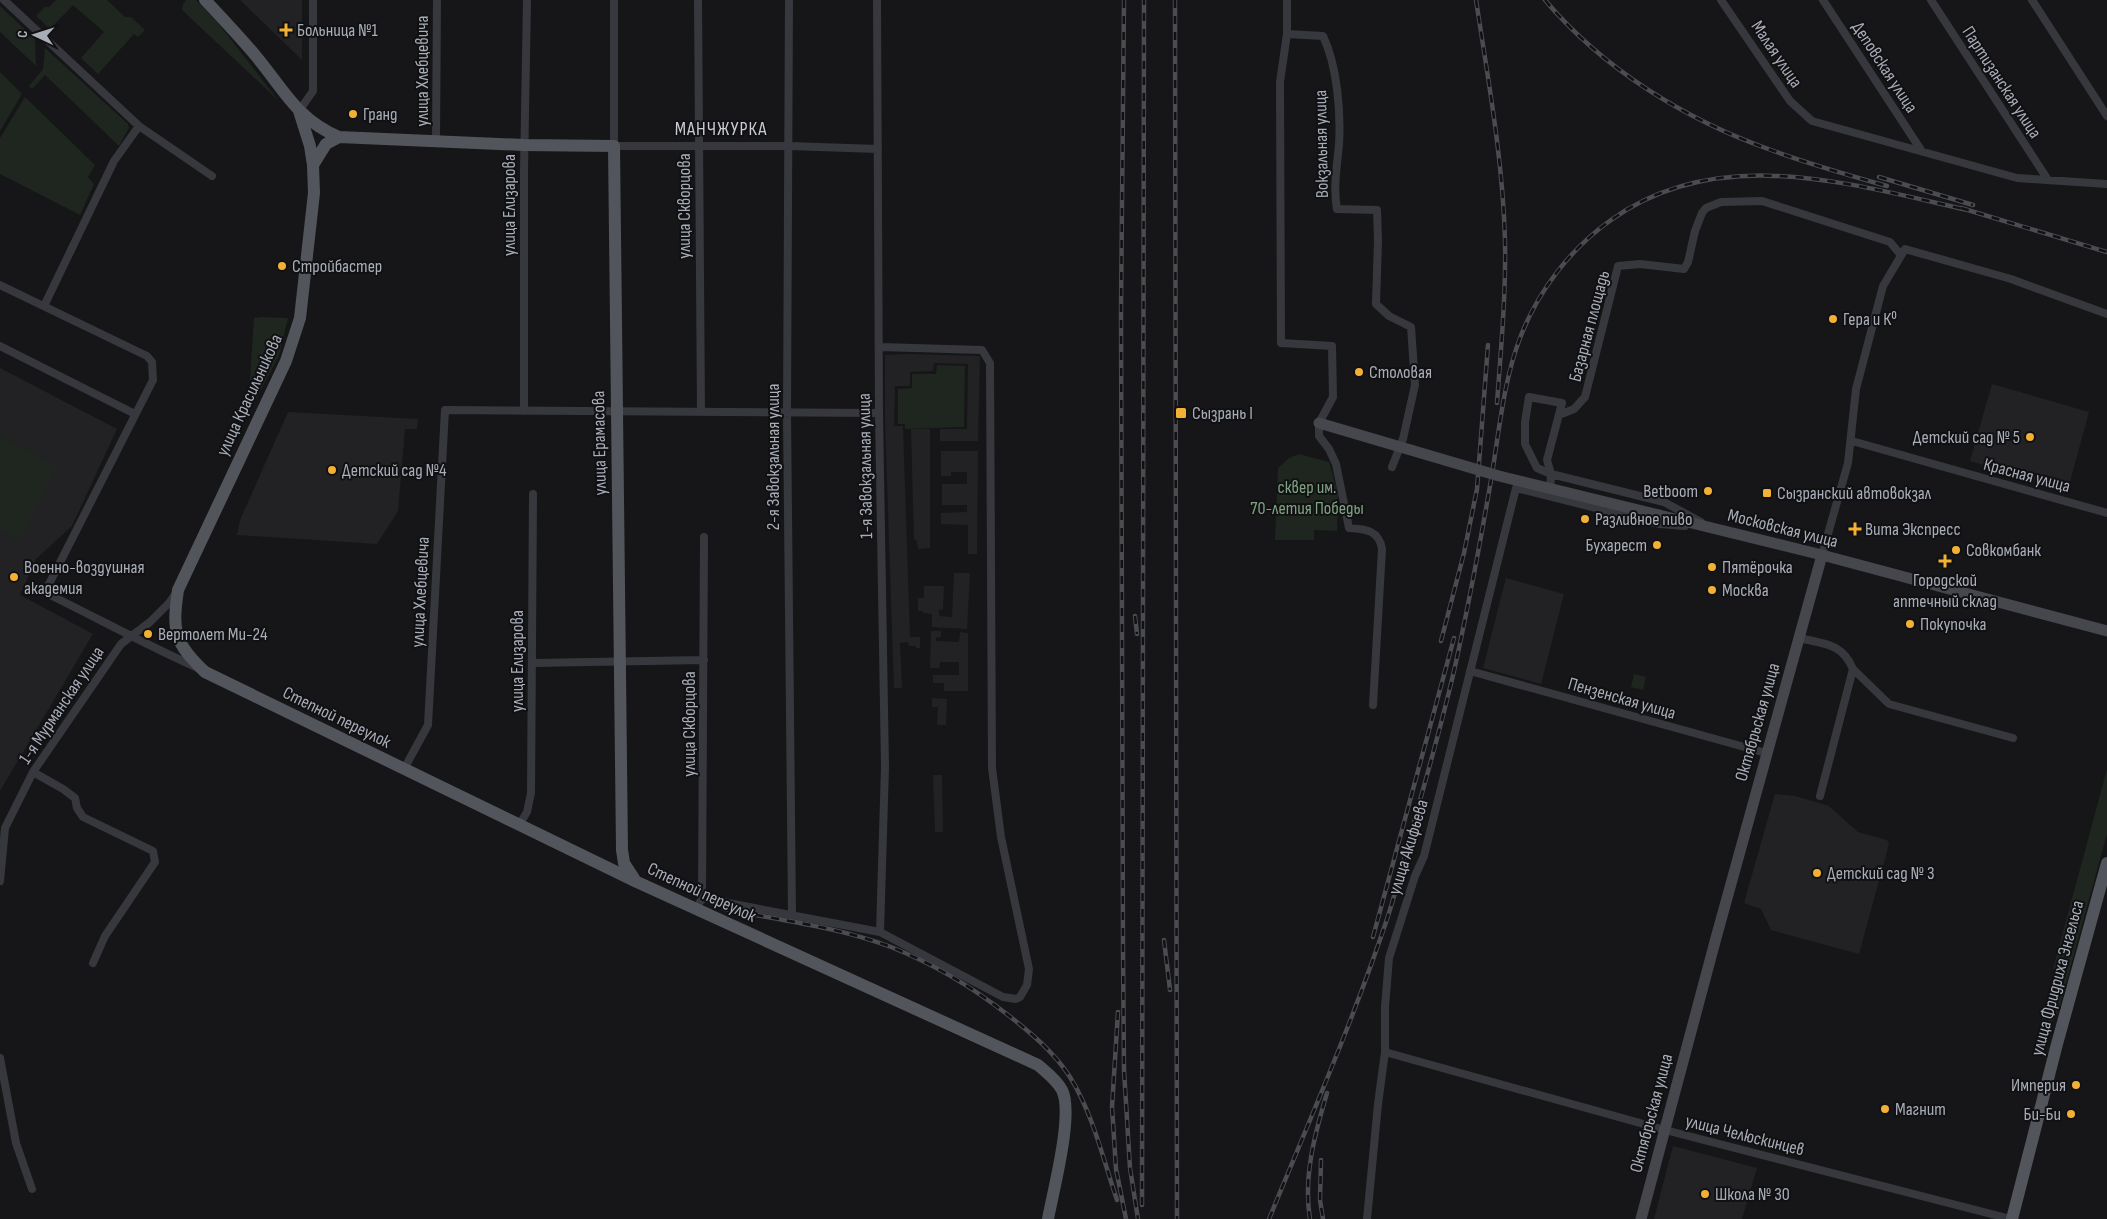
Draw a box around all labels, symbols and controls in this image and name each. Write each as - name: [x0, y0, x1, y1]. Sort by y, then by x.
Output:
- north arrow: [10, 10, 60, 60]
- street label: улица Хлебцевича: [412, 16, 433, 126]
- street label: Малая улица: [1747, 17, 1807, 92]
- street label: Деповская улица: [1847, 18, 1922, 117]
- place label: Больница №1: [297, 20, 379, 41]
- street label: Партизанская улица: [1958, 22, 2046, 142]
- marker: Больница №1: [279, 23, 293, 37]
- text: С: [14, 30, 31, 38]
- street label: Вокзальная улица: [1310, 90, 1333, 198]
- place label: Гранд: [363, 104, 398, 125]
- marker: Гранд: [347, 108, 359, 120]
- district label: МАНЧЖУРКА: [675, 118, 767, 141]
- street label: улица Скворцова: [674, 153, 695, 259]
- street label: улица Елизарова: [499, 154, 520, 256]
- place label: Стройбастер: [292, 256, 382, 277]
- marker: Стройбастер: [276, 260, 288, 272]
- street label: Базарная площадь: [1565, 268, 1614, 384]
- place label: Гера и К⁰: [1843, 309, 1897, 330]
- marker: Гера и К⁰: [1827, 313, 1839, 325]
- street label: улица Красильникова: [212, 331, 287, 459]
- place label: Столовая: [1369, 362, 1432, 383]
- marker: Столовая: [1353, 366, 1365, 378]
- street label: 2-я Завокзальная улица: [763, 384, 784, 530]
- street label: улица Ерамасова: [588, 391, 611, 495]
- street label: 1-я Завокзальная улица: [854, 393, 877, 539]
- place label: Сызрань I: [1192, 403, 1253, 424]
- marker: Сызрань I: [1174, 406, 1188, 420]
- place label: Детский сад № 5: [1913, 427, 2020, 448]
- marker: Детский сад № 5: [2024, 431, 2036, 443]
- street label: Красная улица: [1981, 454, 2073, 497]
- place label: Детский сад №4: [342, 460, 447, 481]
- marker: Детский сад №4: [326, 464, 338, 476]
- park label: сквер им. 70-летия Победы: [1250, 477, 1364, 519]
- place label: Betboom: [1643, 481, 1698, 502]
- place label: Сызранский автовокзал: [1777, 483, 1932, 504]
- marker: Betboom: [1702, 485, 1714, 497]
- marker: Сызранский автовокзал: [1761, 487, 1773, 499]
- street label: Московская улица: [1726, 505, 1840, 552]
- place label: Разливное пиво: [1595, 509, 1692, 530]
- marker: Разливное пиво: [1579, 513, 1591, 525]
- place label: Вита Экспресс: [1865, 519, 1961, 540]
- marker: Вита Экспресс: [1849, 523, 1861, 535]
- place label: Бухарест: [1586, 535, 1647, 556]
- street label: улица Хлебцевича: [407, 536, 434, 648]
- marker: Бухарест: [1651, 539, 1663, 551]
- place label: Совкомбанк: [1966, 540, 2041, 561]
- marker: Совкомбанк: [1950, 544, 1962, 556]
- marker: Городской аптечный склад: [1939, 555, 1951, 567]
- place label: Военно-воздушная академия: [24, 557, 145, 599]
- place label: Пятёрочка: [1722, 557, 1793, 578]
- marker: Пятёрочка: [1706, 561, 1718, 573]
- place label: Городской аптечный склад: [1893, 570, 1997, 612]
- marker: Военно-воздушная академия: [8, 571, 20, 583]
- place label: Москва: [1722, 580, 1769, 601]
- marker: Москва: [1706, 584, 1718, 596]
- street label: улица Елизарова: [507, 610, 528, 712]
- place label: Покупочка: [1920, 614, 1986, 635]
- marker: Покупочка: [1904, 618, 1916, 630]
- place label: Вертолет Ми-24: [158, 624, 268, 645]
- marker: Вертолет Ми-24: [142, 628, 154, 640]
- street label: 1-я Мурманская улица: [14, 643, 108, 768]
- street label: Октябрьская улица: [1731, 661, 1784, 784]
- street label: улица Скворцова: [679, 671, 700, 777]
- street label: Пензенская улица: [1566, 673, 1678, 724]
- street label: Степной переулок: [279, 682, 394, 753]
- street label: улица Акифьева: [1384, 797, 1433, 897]
- street label: Степной переулок: [644, 858, 760, 927]
- place label: Детский сад № 3: [1827, 863, 1935, 884]
- marker: Детский сад № 3: [1811, 867, 1823, 879]
- street label: улица Фридриха Энгельса: [2027, 898, 2088, 1058]
- street label: Октябрьская улица: [1626, 1051, 1677, 1175]
- place label: Империя: [2011, 1075, 2066, 1096]
- marker: Империя: [2070, 1079, 2082, 1091]
- place label: Магнит: [1895, 1099, 1946, 1120]
- marker: Магнит: [1879, 1103, 1891, 1115]
- place label: Би-Би: [2024, 1104, 2061, 1125]
- marker: Би-Би: [2065, 1108, 2077, 1120]
- street label: улица Челюскинцев: [1683, 1111, 1807, 1160]
- place label: Школа № 30: [1715, 1184, 1790, 1205]
- marker: Школа № 30: [1699, 1188, 1711, 1200]

